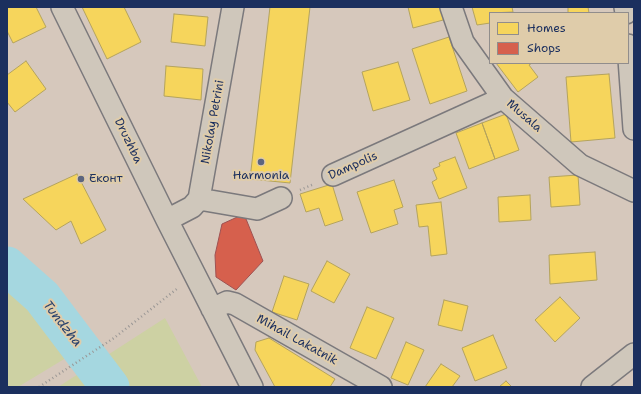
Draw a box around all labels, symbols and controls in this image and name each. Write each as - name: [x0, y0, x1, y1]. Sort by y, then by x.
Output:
- legend: [489, 12, 629, 64]
- text: Homes: [527, 20, 566, 36]
- text: Shops: [527, 40, 561, 56]
- street label: Nikolay Petrini: [199, 79, 227, 165]
- street label: Musala: [503, 97, 545, 135]
- street label: Druzhba: [111, 116, 145, 166]
- street label: Dampolis: [326, 149, 380, 183]
- marker: Harmonia: [256, 157, 266, 167]
- place label: Harmonia: [233, 169, 289, 183]
- place label: Еконт: [89, 172, 123, 186]
- marker: Еконт: [76, 174, 86, 184]
- water label: Tundzha: [39, 298, 85, 350]
- street label: Mihail Lakatnik: [254, 312, 340, 368]

